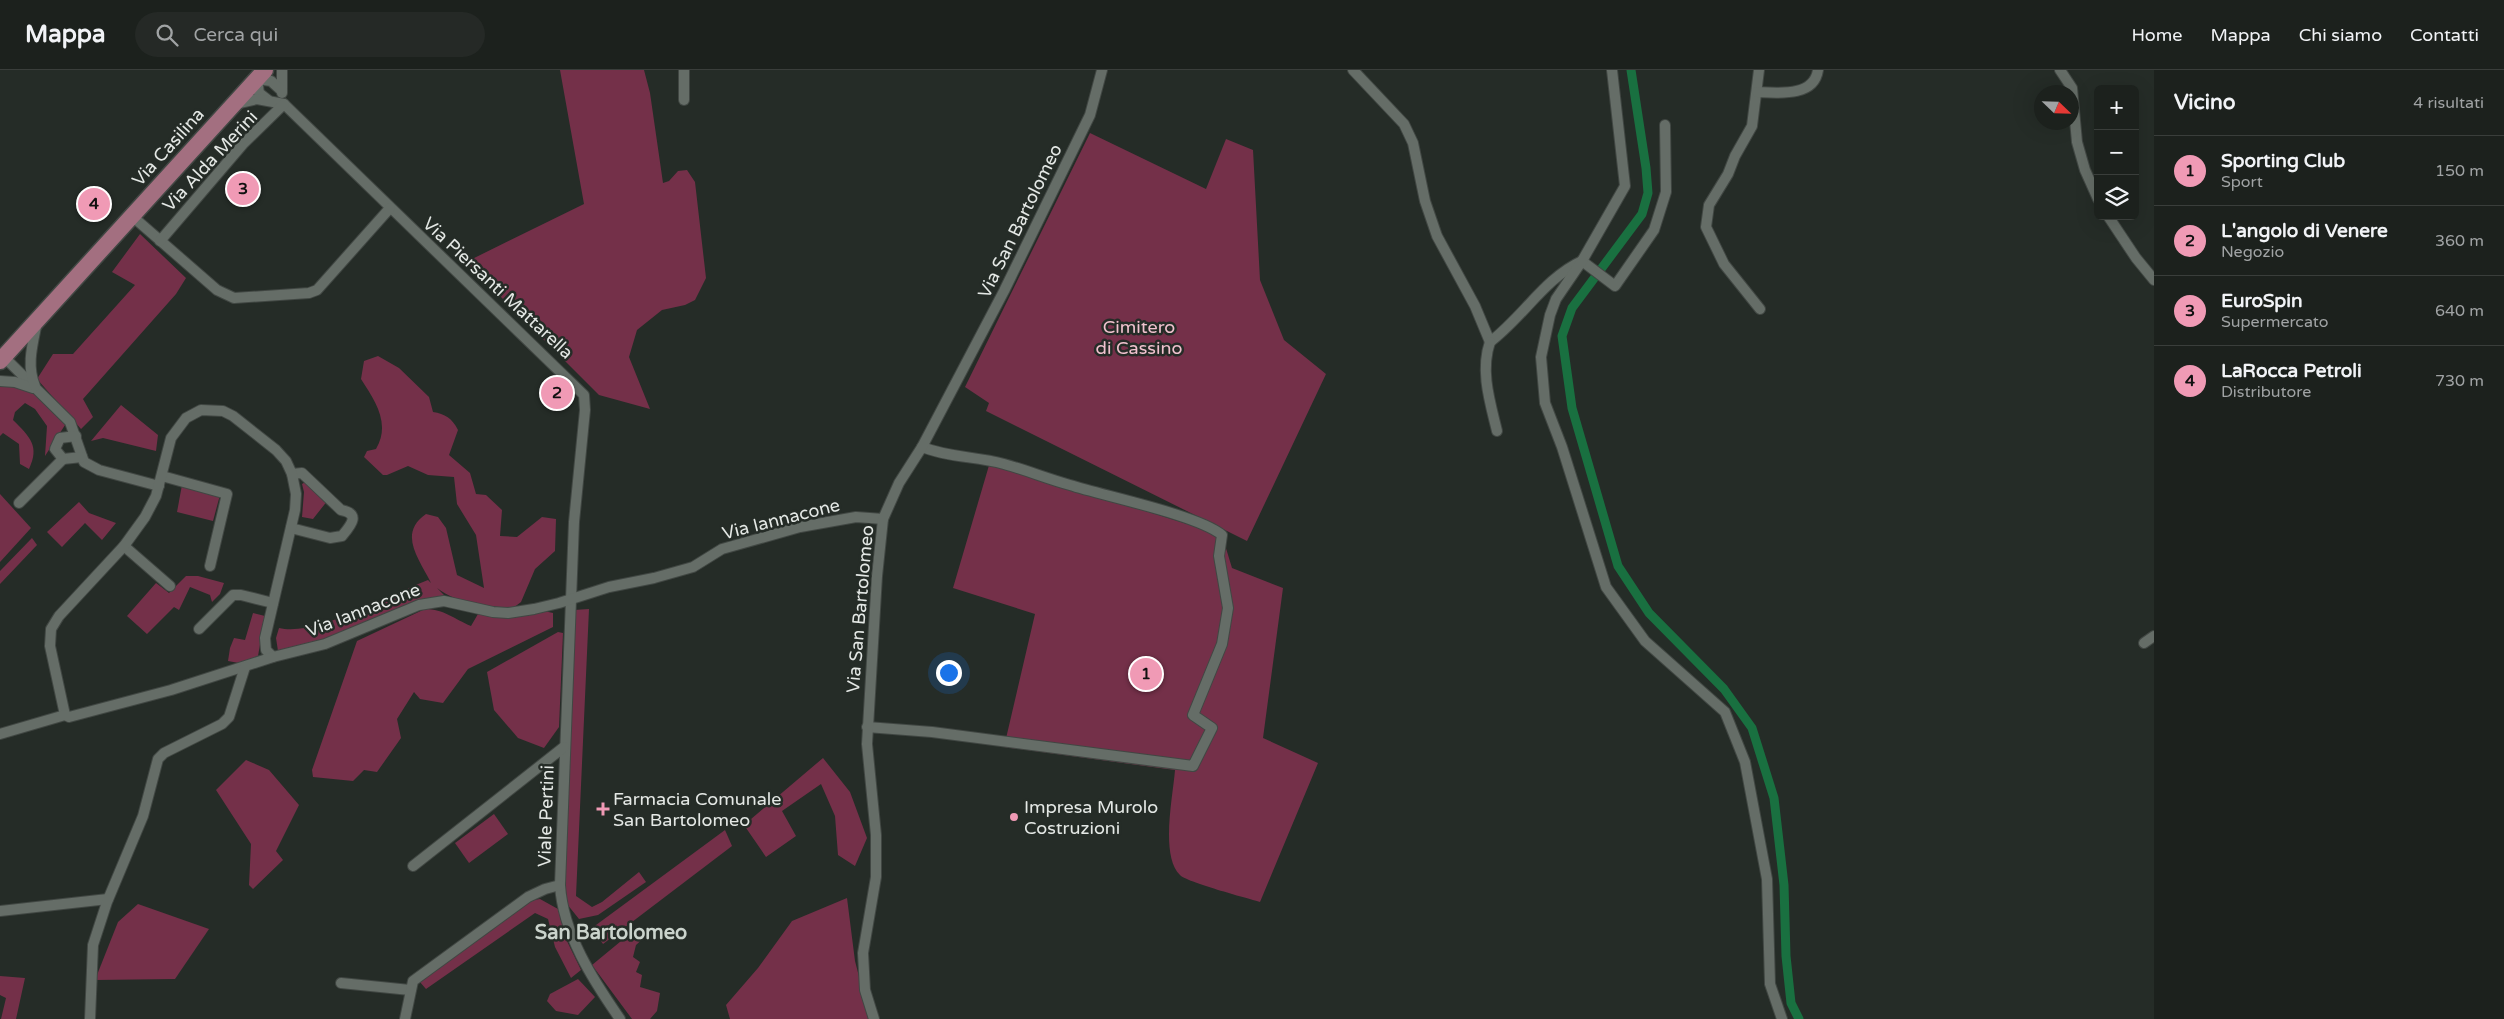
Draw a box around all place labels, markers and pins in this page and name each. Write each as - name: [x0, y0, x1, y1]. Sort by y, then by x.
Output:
- pin: 3: [227, 170, 259, 208]
- pin: 4: [78, 185, 110, 223]
- pin: 2: [541, 374, 573, 412]
- pin: 1: [1130, 655, 1162, 693]
- place label: Farmacia Comunale San Bartolomeo: [613, 788, 781, 831]
- place label: Impresa Murolo Costruzioni: [1024, 796, 1158, 839]
- marker: Farmacia Comunale San Bartolomeo: [597, 803, 609, 815]
- marker: Impresa Murolo Costruzioni: [1008, 811, 1020, 823]

